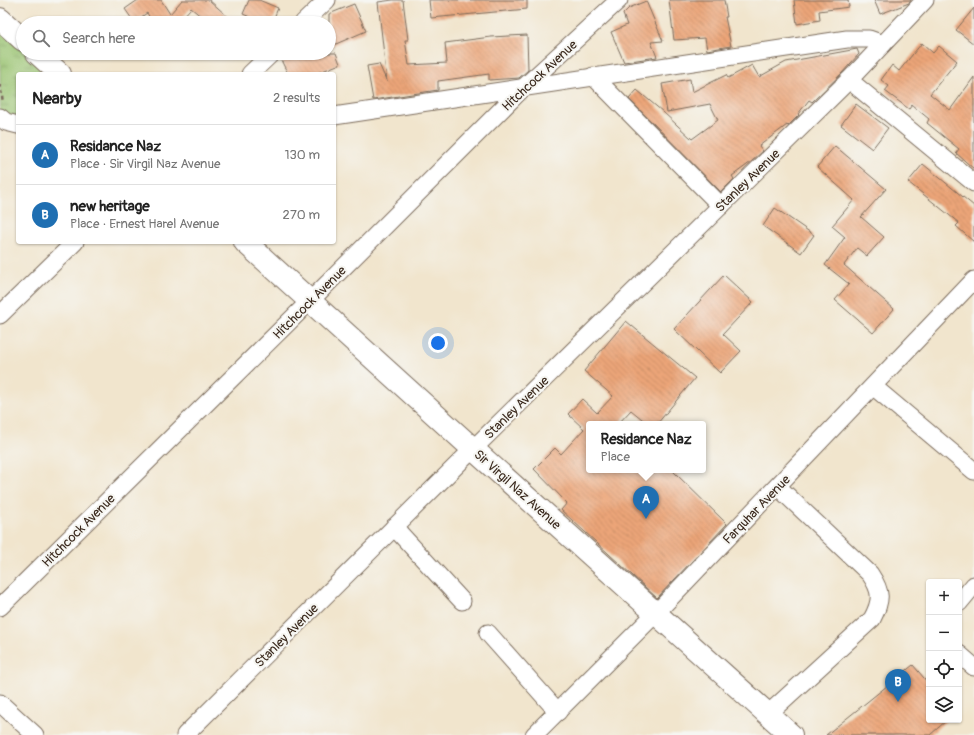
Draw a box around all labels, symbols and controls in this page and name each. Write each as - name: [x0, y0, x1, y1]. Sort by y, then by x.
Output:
- search box: [16, 16, 336, 60]
- icon: search: [30, 27, 52, 49]
- text: Search here: [62, 29, 135, 48]
- street label: Hitchcock Avenue: [499, 36, 581, 115]
- text: Nearby: [32, 88, 81, 109]
- text: 2 results: [273, 90, 320, 106]
- text: Residance Naz: [70, 137, 161, 156]
- street label: Stanley Avenue: [712, 145, 784, 216]
- text: A: [41, 147, 49, 163]
- text: 130 m: [284, 147, 320, 163]
- text: Place · Sir Virgil Naz Avenue: [70, 156, 220, 172]
- text: new heritage: [70, 197, 150, 216]
- text: B: [41, 207, 49, 223]
- text: 270 m: [283, 207, 320, 223]
- text: Place · Ernest Harel Avenue: [70, 216, 219, 232]
- street label: Hitchcock Avenue: [270, 262, 350, 343]
- your location: [428, 333, 448, 353]
- street label: Stanley Avenue: [481, 372, 553, 443]
- popup: [586, 421, 706, 473]
- text: Residance Naz: [600, 430, 692, 449]
- street label: Sir Virgil Naz Avenue: [471, 447, 564, 533]
- text: Place: [600, 449, 630, 465]
- street label: Farquhar Avenue: [720, 471, 794, 548]
- pin: A: [633, 486, 659, 519]
- street label: Hitchcock Avenue: [39, 490, 119, 571]
- map controls: [926, 579, 962, 723]
- button: +: [926, 579, 962, 615]
- street label: Stanley Avenue: [251, 600, 322, 671]
- button: −: [926, 615, 962, 651]
- button: locate: [926, 651, 962, 687]
- pin: B: [885, 669, 911, 702]
- button: layers: [926, 687, 962, 723]

